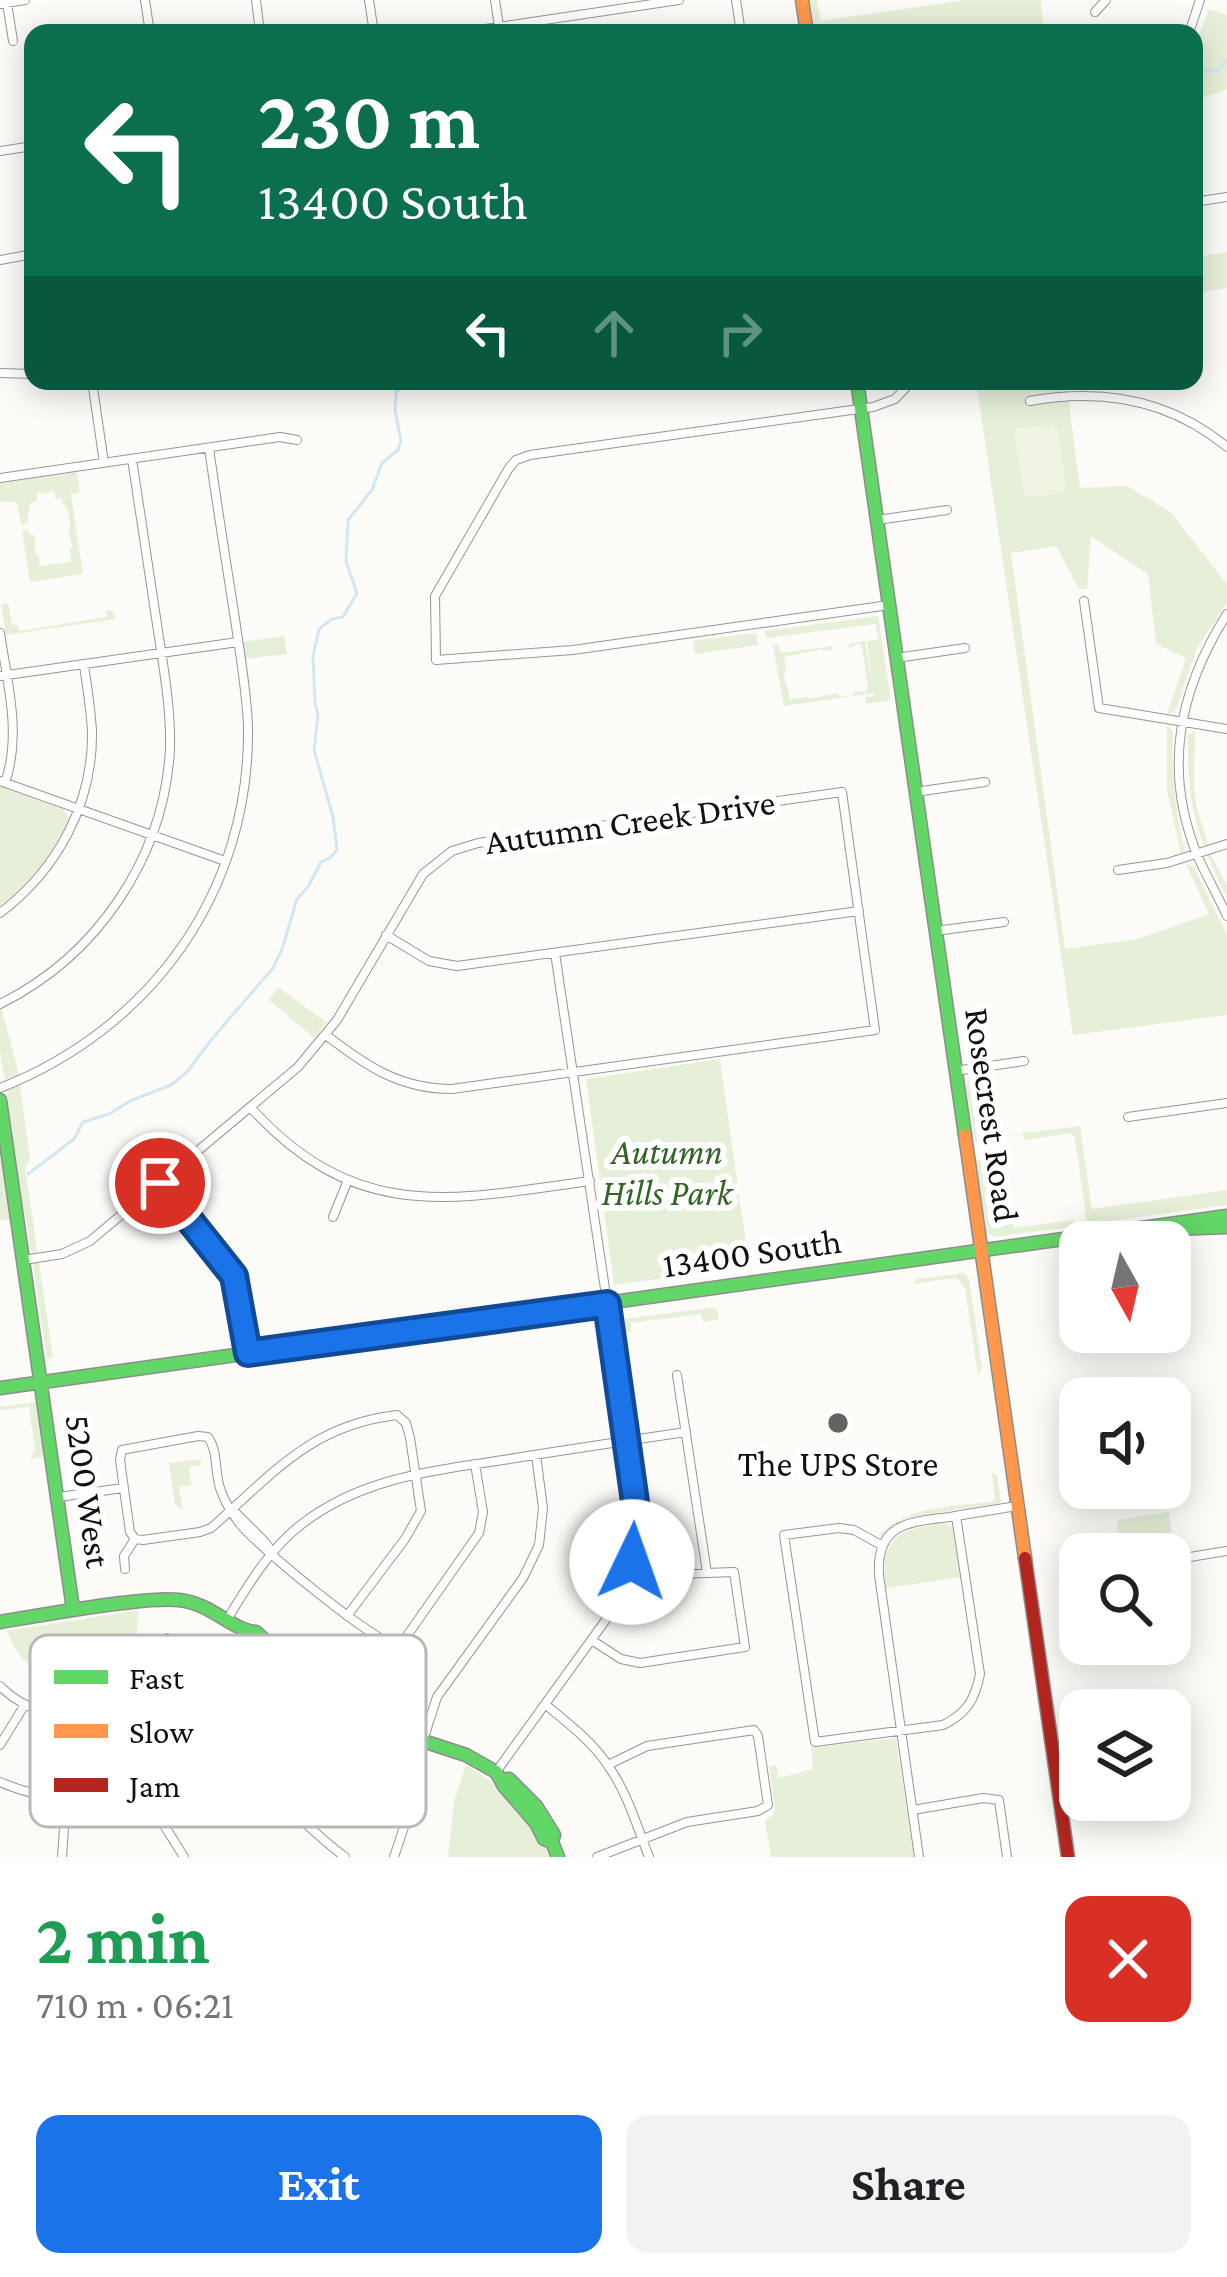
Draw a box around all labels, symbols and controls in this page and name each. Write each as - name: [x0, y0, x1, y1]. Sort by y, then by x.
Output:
- icon: left: [60, 72, 216, 228]
- text: 230 m: [258, 73, 480, 166]
- text: 13400 South: [258, 171, 528, 231]
- icon: left: [455, 300, 521, 366]
- icon: ahead: [581, 300, 647, 366]
- icon: right: [707, 300, 773, 366]
- street label: Autumn Creek Drive: [482, 782, 778, 862]
- street label: Rosecrest Road: [957, 1005, 1027, 1225]
- pin: [109, 1132, 211, 1234]
- park label: Autumn Hills Park: [601, 1132, 734, 1213]
- icon: arrive: [127, 1150, 193, 1216]
- street label: 13400 South: [660, 1221, 844, 1285]
- north arrow: [1059, 1221, 1191, 1353]
- map controls: [1059, 1221, 1191, 1821]
- button: sound: [1059, 1377, 1191, 1509]
- marker: The UPS Store: [825, 1410, 851, 1436]
- street label: 5200 West: [57, 1412, 119, 1571]
- place label: The UPS Store: [738, 1444, 938, 1484]
- position arrow: [569, 1499, 695, 1625]
- button: search: [1059, 1533, 1191, 1665]
- legend: [30, 1635, 426, 1827]
- text: Fast: [129, 1659, 185, 1696]
- button: layers: [1059, 1689, 1191, 1821]
- text: Slow: [129, 1713, 194, 1750]
- text: Jam: [126, 1767, 181, 1804]
- button: close: [1065, 1896, 1191, 2022]
- text: 2 min: [36, 1898, 210, 1978]
- text: 710 m · 06:21: [36, 1983, 234, 2026]
- button: Exit: [36, 2115, 602, 2253]
- button: Share: [626, 2115, 1191, 2253]

